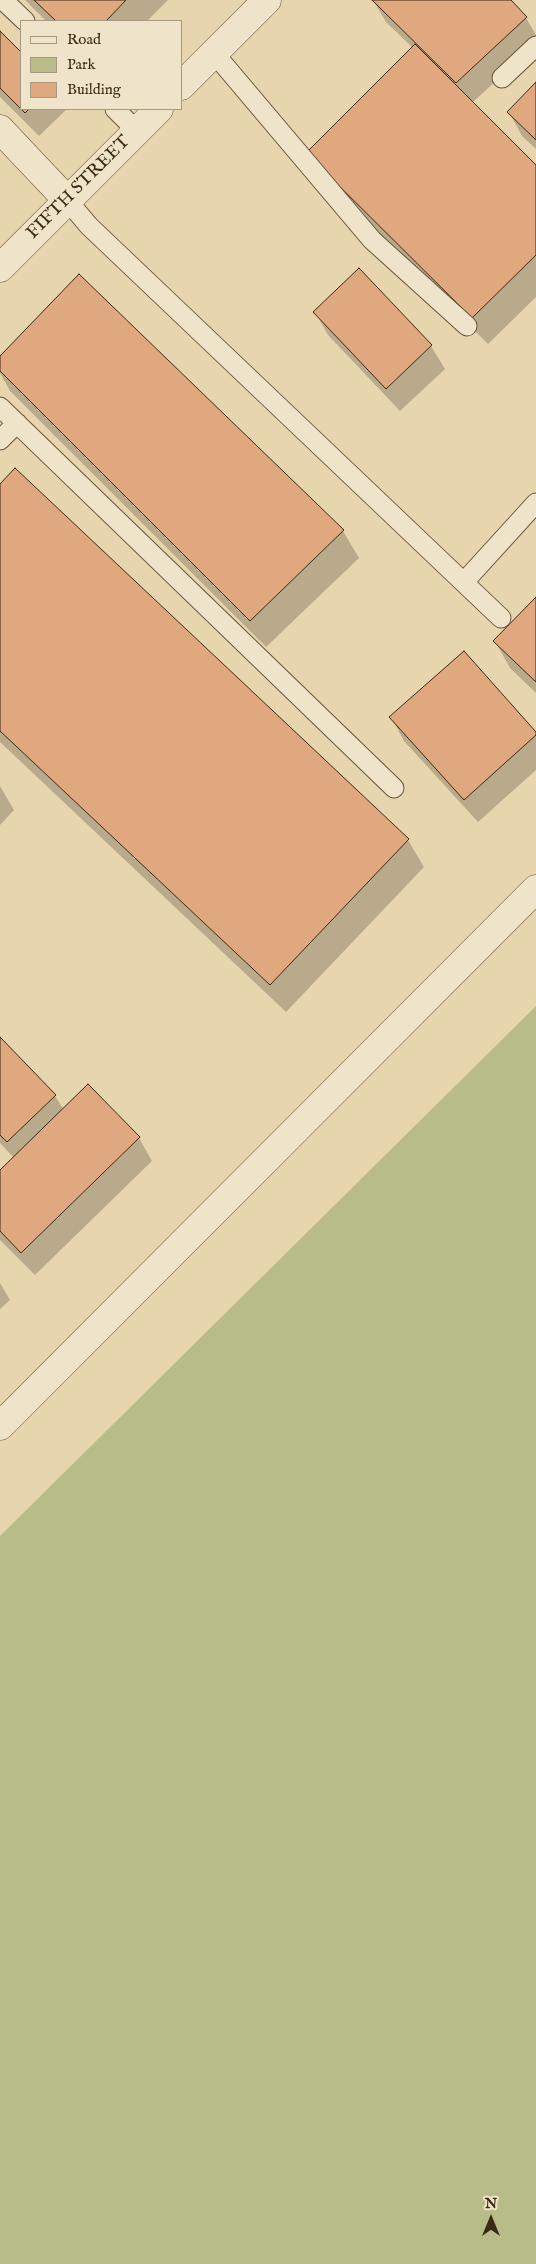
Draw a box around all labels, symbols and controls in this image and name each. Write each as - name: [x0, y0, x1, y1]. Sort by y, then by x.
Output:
- legend: [20, 20, 182, 110]
- text: Road: [67, 30, 101, 49]
- text: Park: [67, 55, 96, 74]
- text: Building: [67, 80, 121, 99]
- street label: FIFTH STREET: [23, 132, 135, 244]
- north arrow: [466, 2194, 516, 2244]
- text: N: [485, 2195, 497, 2213]

